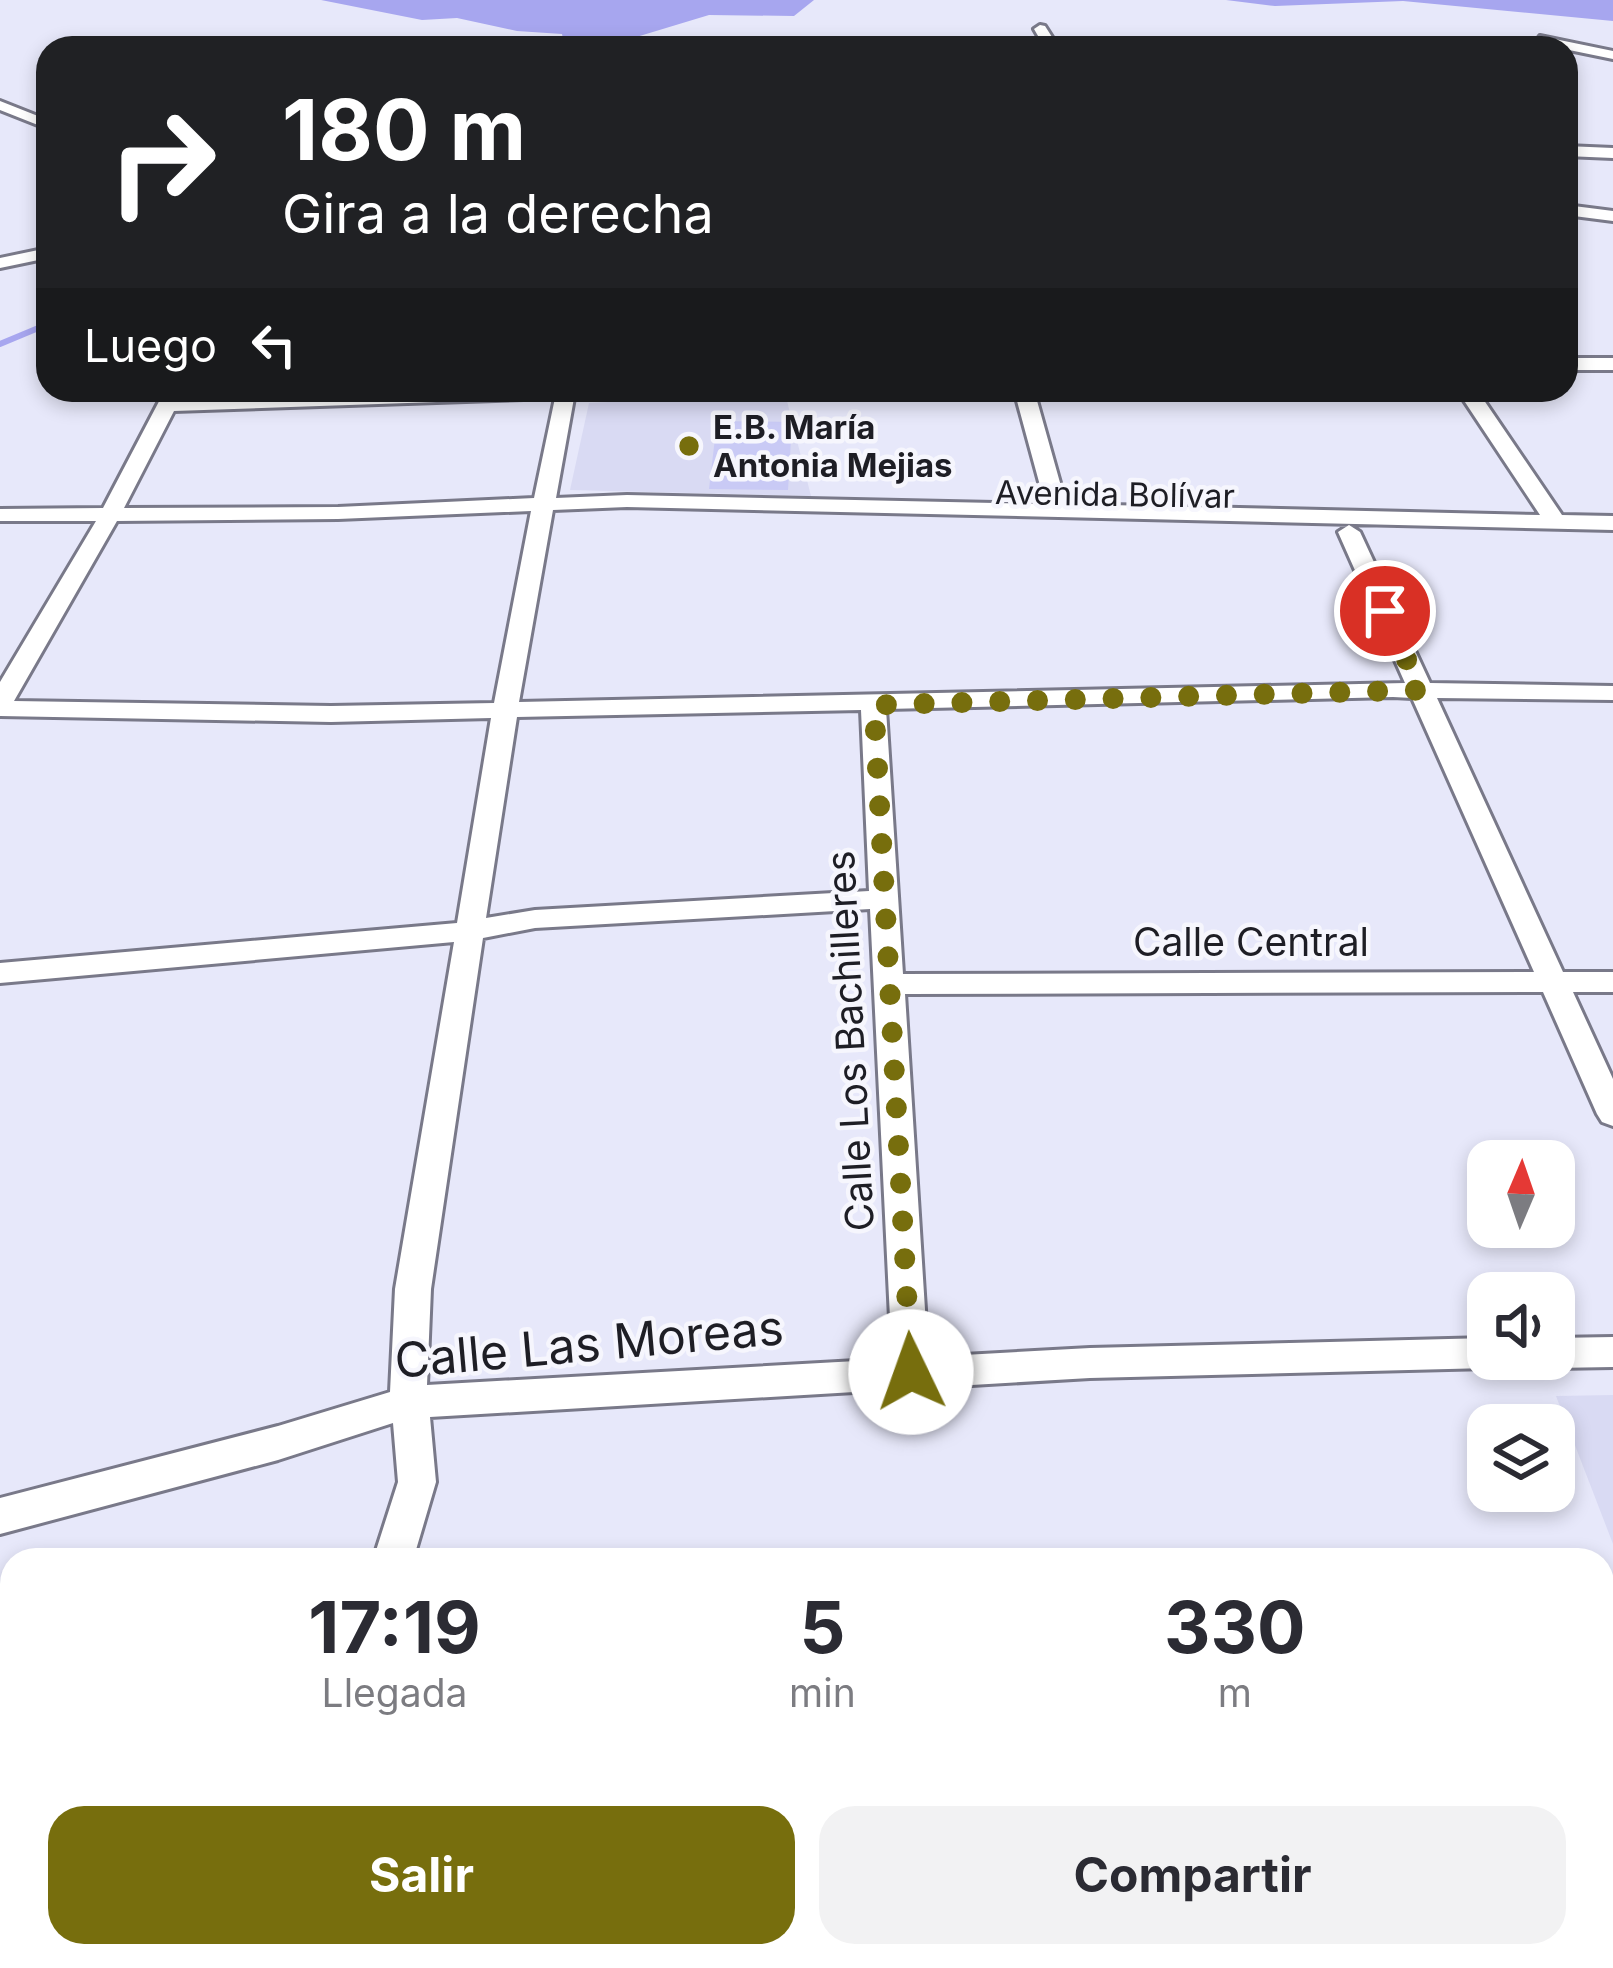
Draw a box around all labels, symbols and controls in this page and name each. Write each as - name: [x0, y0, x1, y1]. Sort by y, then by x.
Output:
- text: 180 m: [282, 79, 526, 180]
- icon: right: [84, 84, 240, 240]
- text: Gira a la derecha: [282, 181, 714, 246]
- icon: left: [241, 312, 307, 378]
- text: Luego: [84, 318, 217, 373]
- place label: E.B. María Antonia Mejias: [713, 407, 953, 485]
- marker: E.B. María Antonia Mejias: [676, 433, 702, 459]
- street label: Avenida Bolívar: [995, 472, 1235, 516]
- pin: [1334, 560, 1436, 662]
- icon: arrive: [1352, 578, 1418, 644]
- street label: Calle Los Bachilleres: [816, 849, 883, 1233]
- street label: Calle Central: [1133, 918, 1369, 965]
- north arrow: [1467, 1140, 1575, 1248]
- map controls: [1467, 1140, 1575, 1512]
- button: sound: [1467, 1272, 1575, 1380]
- street label: Calle Las Moreas: [392, 1297, 786, 1390]
- position arrow: [848, 1309, 974, 1435]
- button: layers: [1467, 1404, 1575, 1512]
- text: 17:19: [308, 1583, 481, 1670]
- text: 5: [799, 1583, 845, 1670]
- text: 330: [1164, 1583, 1306, 1670]
- text: Llegada: [322, 1669, 467, 1716]
- text: min: [789, 1669, 856, 1716]
- text: m: [1218, 1669, 1252, 1716]
- button: Salir: [48, 1806, 795, 1944]
- button: Compartir: [819, 1806, 1566, 1944]

